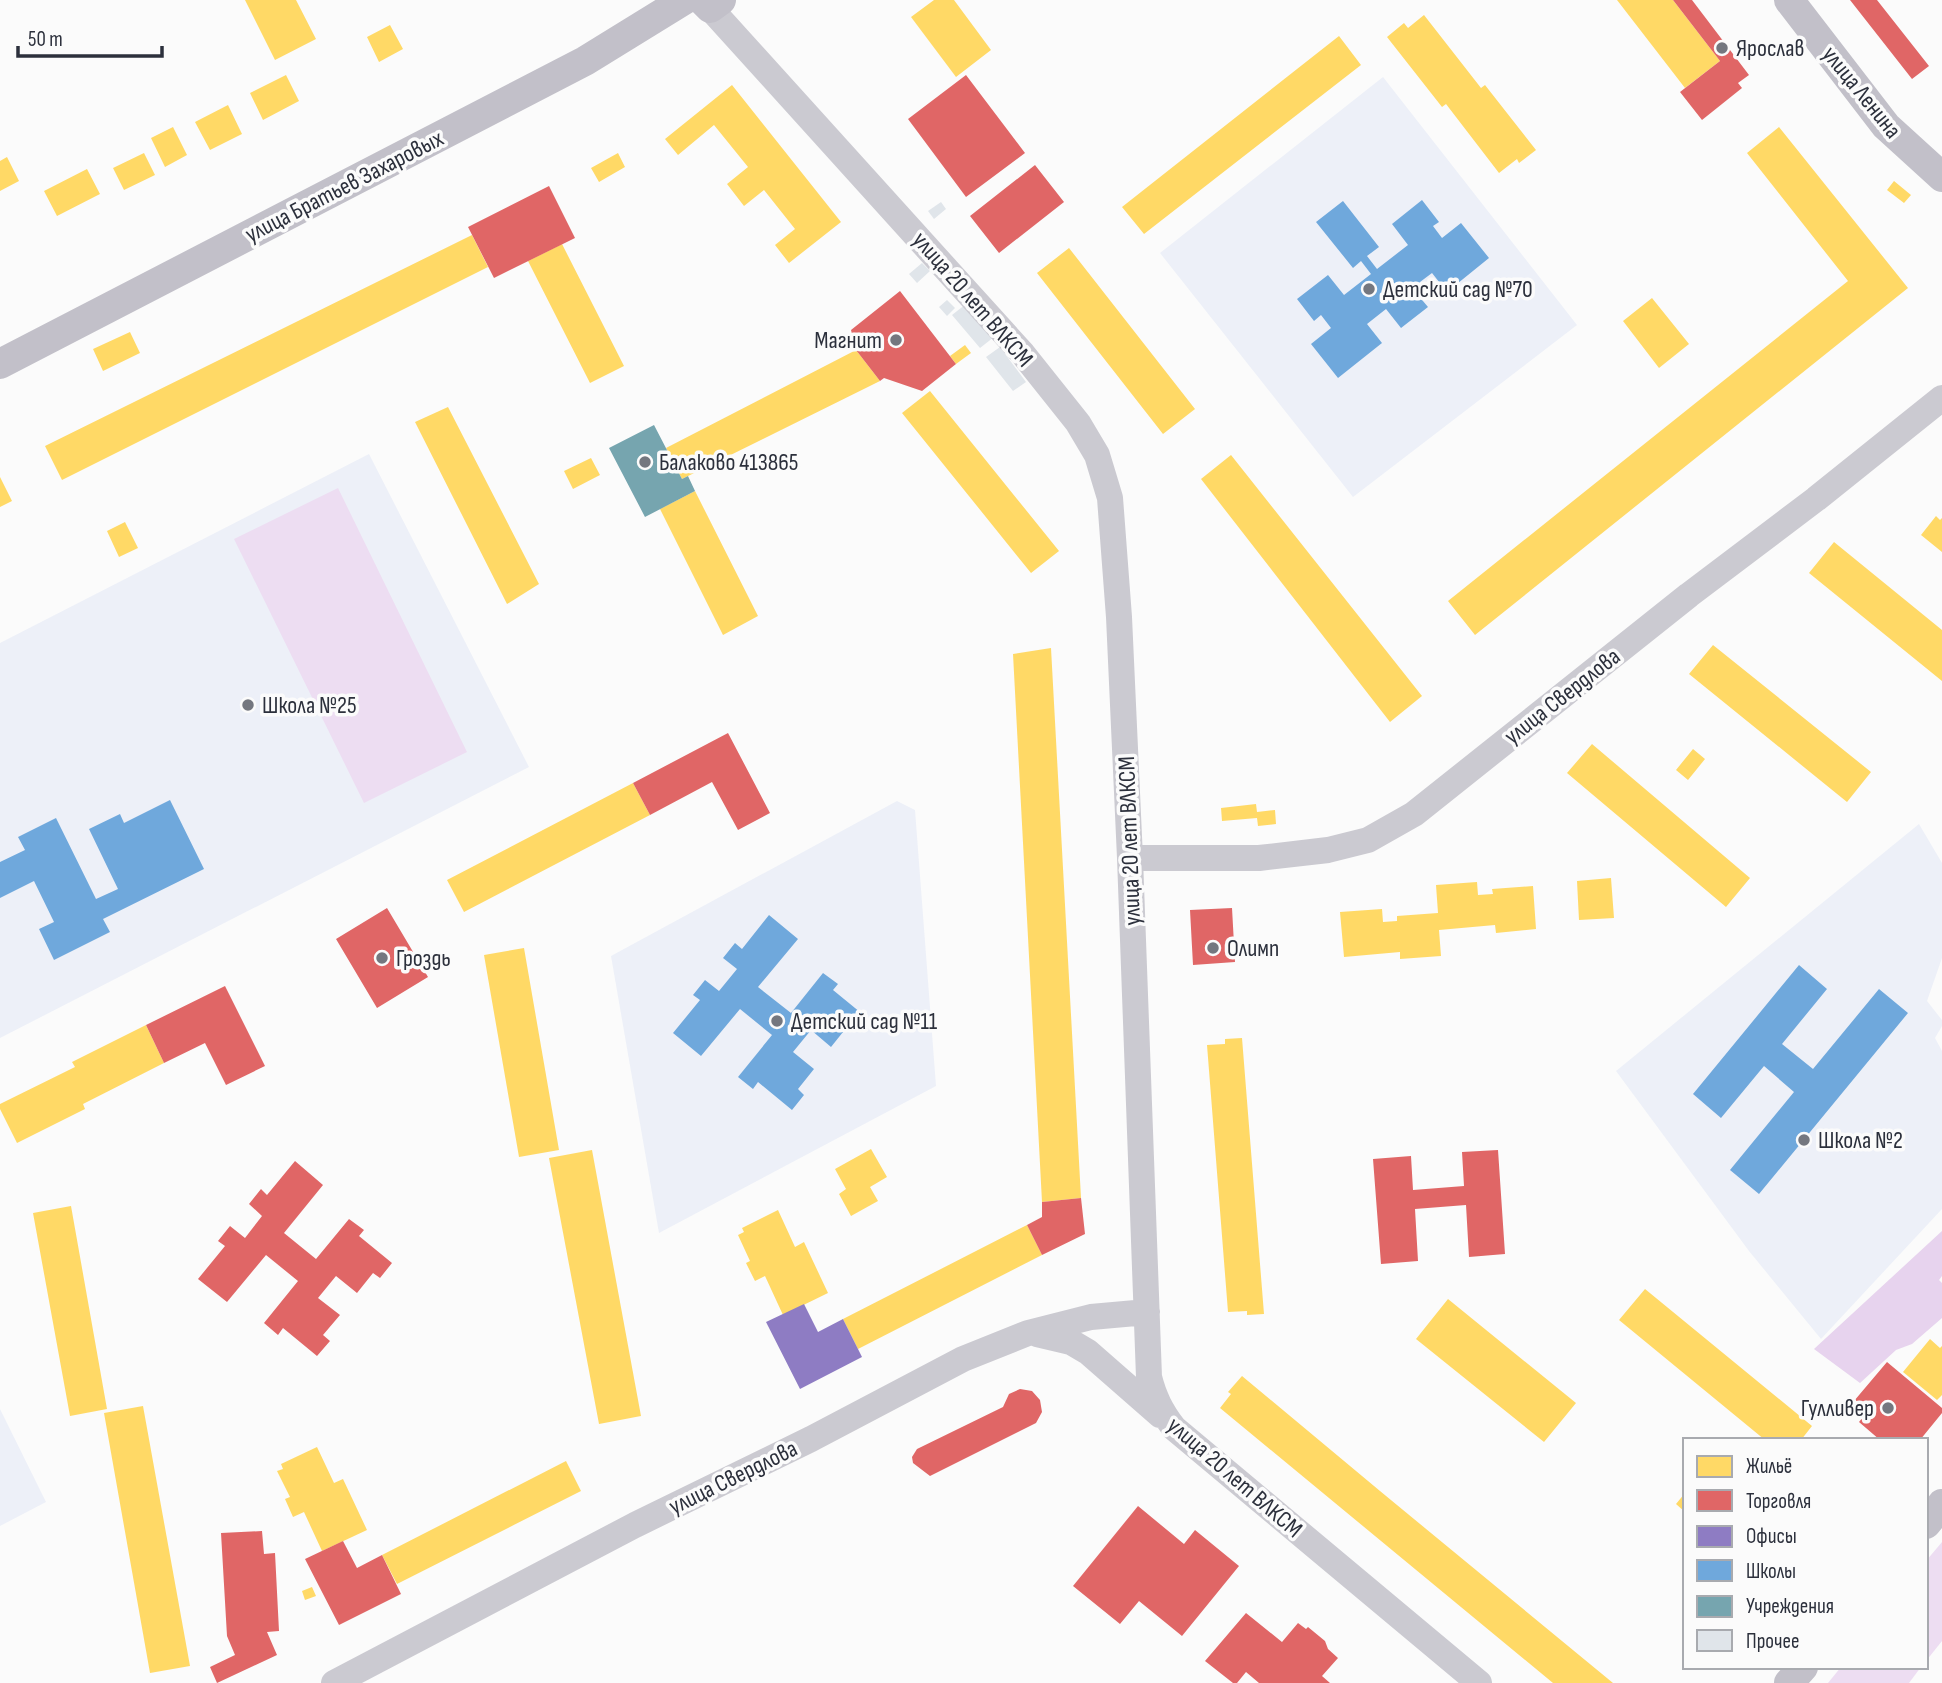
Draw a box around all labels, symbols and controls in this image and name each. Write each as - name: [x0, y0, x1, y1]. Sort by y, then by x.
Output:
- scale bar: [18, 14, 161, 58]
- text: 50 m: [28, 27, 63, 52]
- place label: Ярослав: [1736, 34, 1805, 63]
- marker: Ярослав: [1714, 40, 1730, 56]
- street label: улица Ленина: [1816, 40, 1908, 144]
- street label: улица Братьев Захаровых: [240, 124, 448, 249]
- street label: улица 20 лет ВЛКСМ: [906, 226, 1039, 373]
- place label: Детский сад №70: [1383, 275, 1533, 304]
- marker: Детский сад №70: [1361, 281, 1377, 297]
- place label: Магнит: [814, 326, 882, 355]
- marker: Магнит: [888, 332, 904, 348]
- place label: Балаково 413865: [659, 448, 798, 477]
- marker: Балаково 413865: [637, 454, 653, 470]
- street label: улица Свердлова: [1498, 642, 1626, 751]
- place label: Школа №25: [262, 691, 357, 720]
- marker: Школа №25: [240, 697, 256, 713]
- street label: улица 20 лет ВЛКСМ: [1112, 756, 1147, 926]
- place label: Олимп: [1227, 934, 1279, 963]
- marker: Олимп: [1205, 940, 1221, 956]
- place label: Гроздь: [396, 944, 451, 973]
- marker: Гроздь: [374, 950, 390, 966]
- place label: Детский сад №11: [791, 1007, 938, 1036]
- marker: Детский сад №11: [769, 1013, 785, 1029]
- place label: Школа №2: [1818, 1126, 1903, 1155]
- marker: Школа №2: [1796, 1132, 1812, 1148]
- place label: Гулливер: [1801, 1394, 1874, 1423]
- marker: Гулливер: [1880, 1400, 1896, 1416]
- street label: улица 20 лет ВЛКСМ: [1161, 1411, 1308, 1544]
- street label: улица Свердлова: [664, 1434, 802, 1521]
- legend: [1683, 1438, 1928, 1669]
- text: Жильё: [1746, 1454, 1792, 1479]
- text: Торговля: [1746, 1489, 1811, 1514]
- text: Офисы: [1746, 1524, 1797, 1549]
- text: Школы: [1746, 1559, 1796, 1584]
- text: Учреждения: [1746, 1594, 1834, 1619]
- text: Прочее: [1746, 1629, 1799, 1654]

